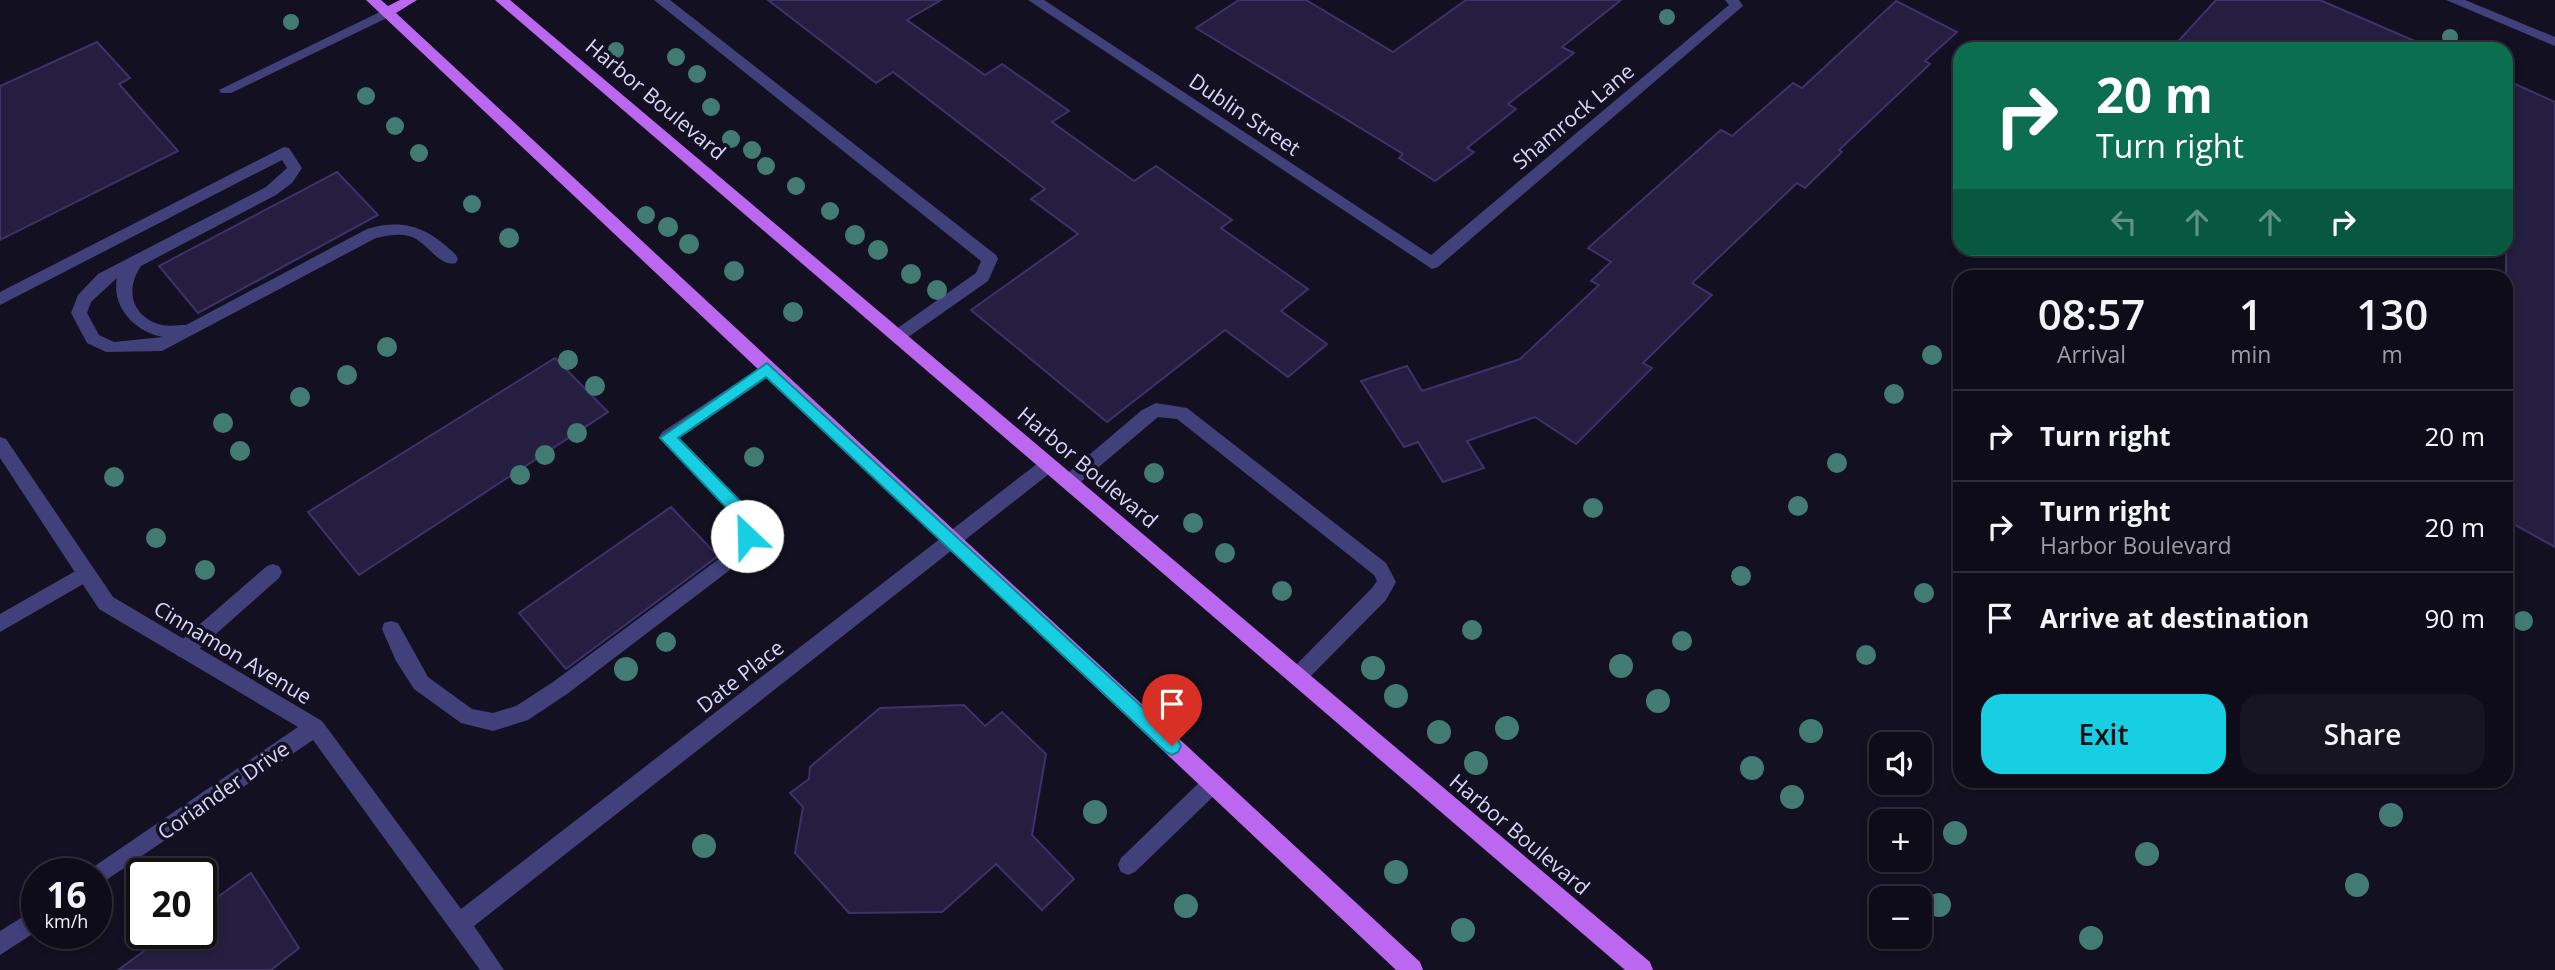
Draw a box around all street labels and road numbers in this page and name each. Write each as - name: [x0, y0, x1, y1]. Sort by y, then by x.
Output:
- street label: Harbor Boulevard: [580, 32, 732, 166]
- street label: Shamrock Lane: [1506, 57, 1640, 175]
- street label: Dublin Street: [1184, 66, 1306, 162]
- street label: Harbor Boulevard: [1012, 400, 1164, 534]
- street label: Cinnamon Avenue: [149, 594, 317, 710]
- street label: Date Place: [691, 633, 789, 719]
- street label: Coriander Drive: [152, 734, 294, 846]
- street label: Harbor Boulevard: [1444, 767, 1596, 901]

